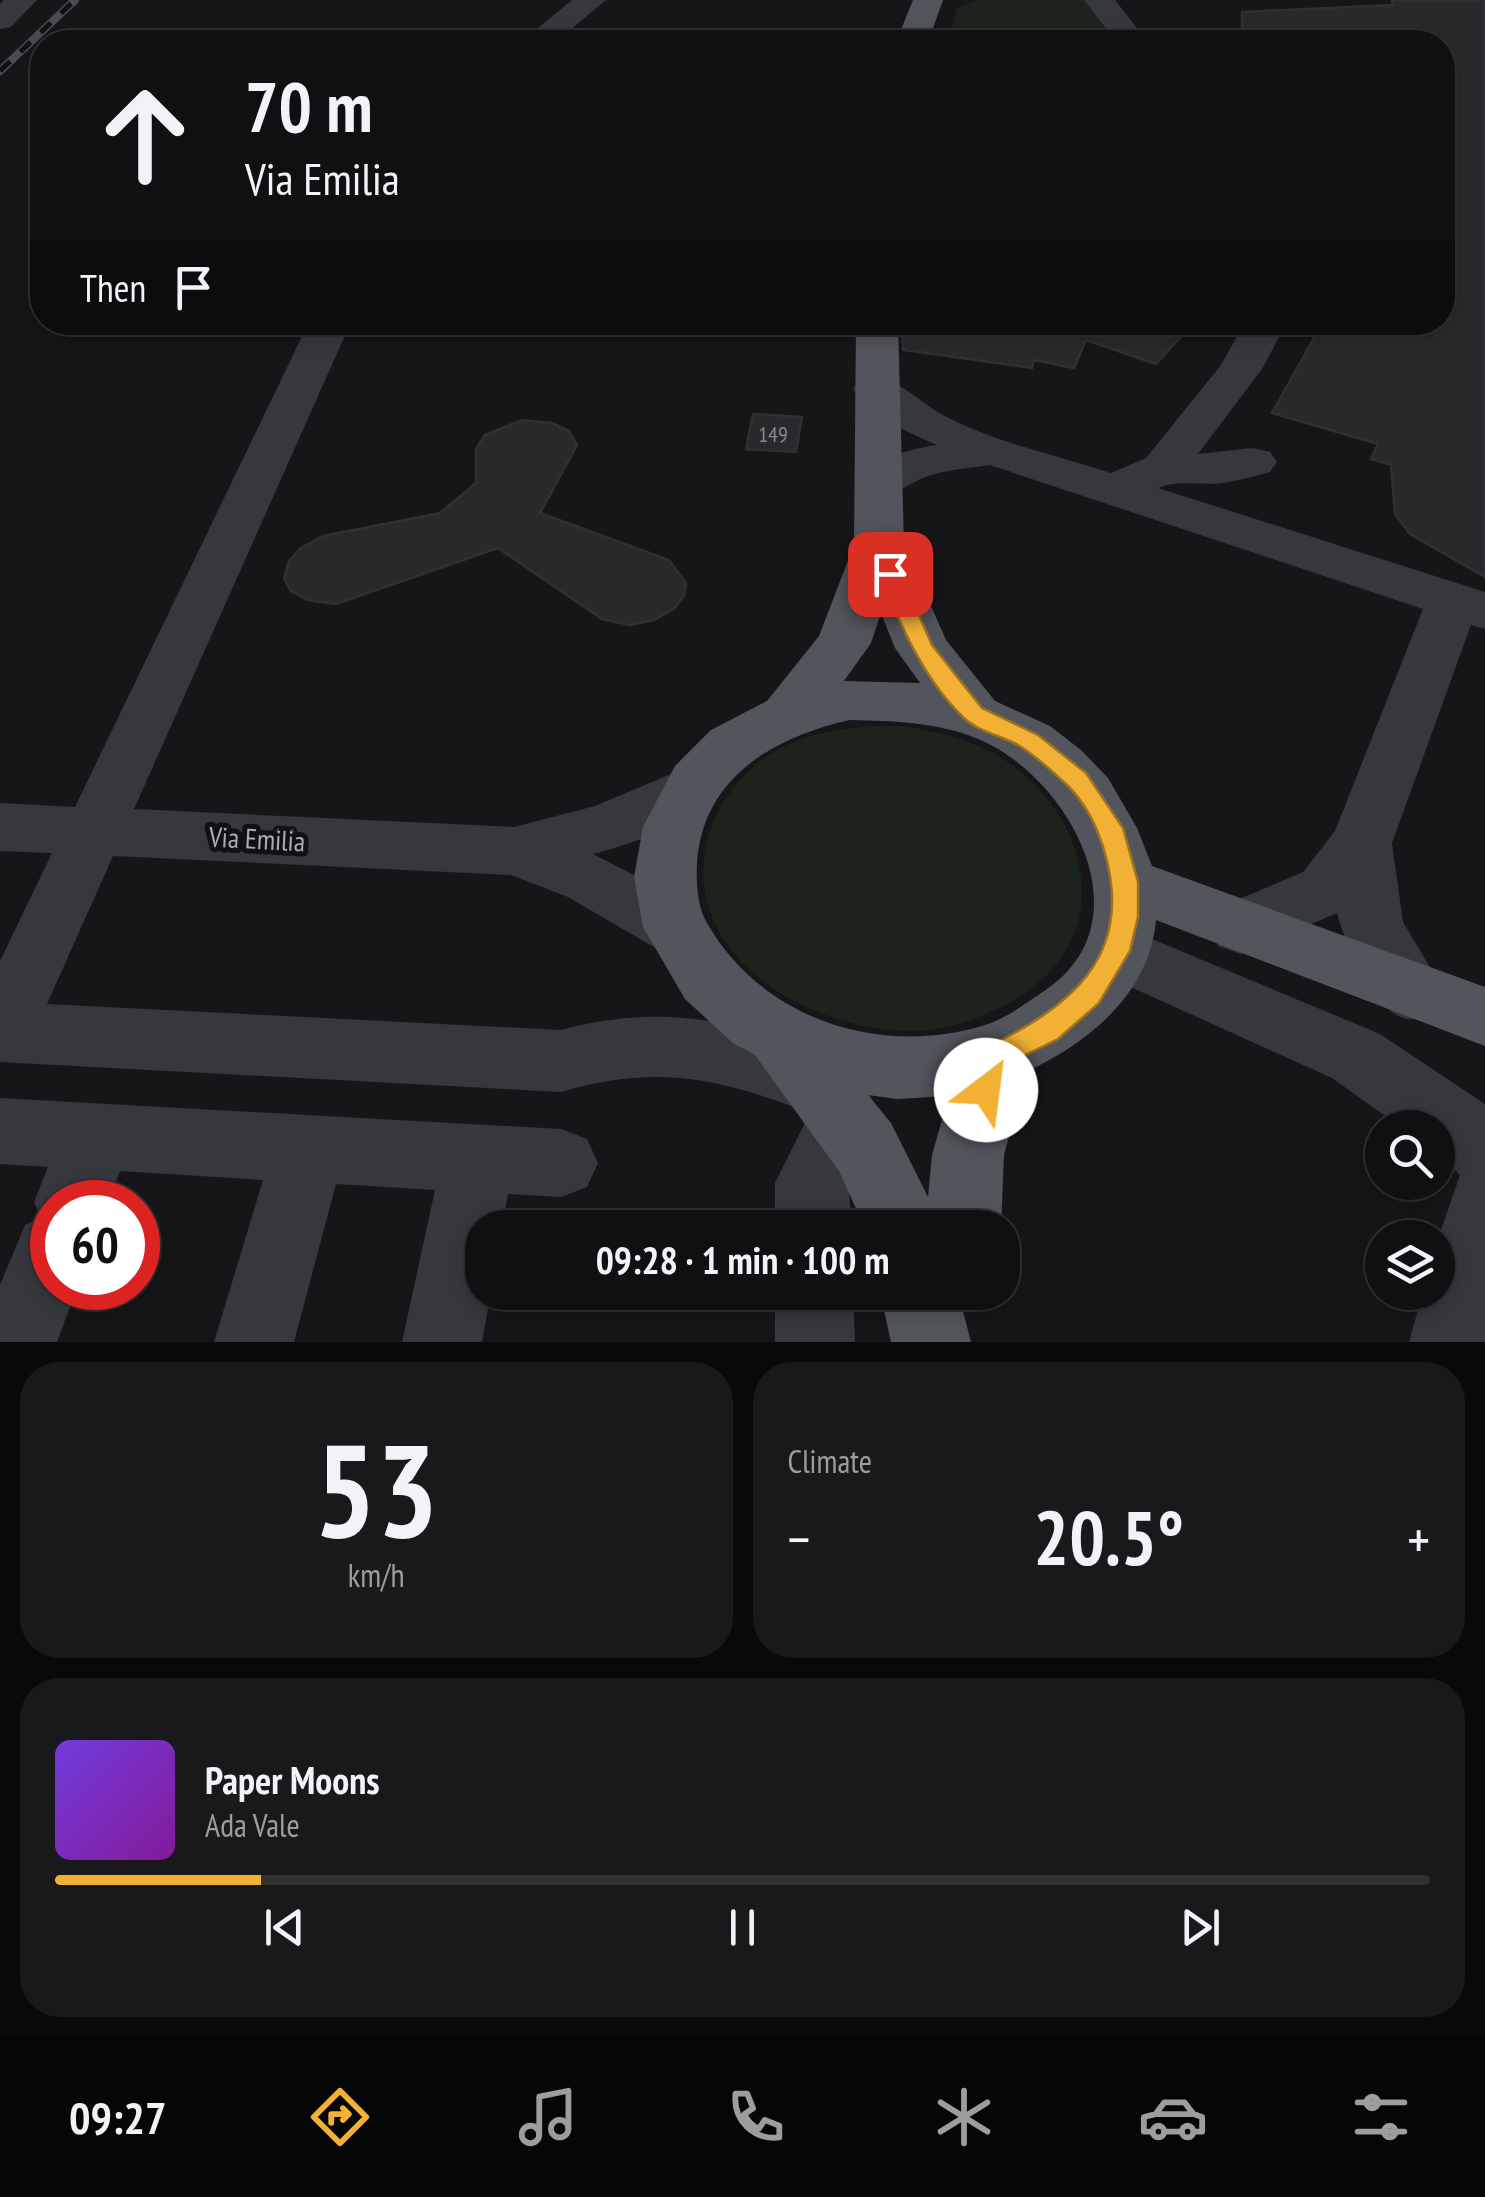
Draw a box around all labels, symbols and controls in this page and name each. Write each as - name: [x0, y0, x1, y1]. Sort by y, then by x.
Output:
- text: 70 m: [245, 61, 373, 151]
- icon: ahead: [80, 70, 210, 200]
- text: Via Emilia: [245, 149, 400, 207]
- icon: arrive: [166, 260, 221, 315]
- text: Then: [80, 263, 146, 312]
- house number: 149: [758, 420, 788, 448]
- pin: [848, 532, 933, 617]
- icon: arrive: [863, 547, 918, 602]
- street label: Via Emilia: [207, 817, 306, 859]
- position arrow: [934, 1038, 1038, 1142]
- map controls: [1365, 1110, 1455, 1310]
- button: search: [1365, 1110, 1455, 1200]
- speed limit sign: 60: [30, 1180, 160, 1310]
- button: layers: [1365, 1220, 1455, 1310]
- text: 09:28 · 1 min · 100 m: [596, 1235, 889, 1284]
- text: 53: [314, 1405, 438, 1573]
- text: Climate: [788, 1440, 872, 1482]
- text: 20.5°: [1033, 1489, 1184, 1586]
- text: −: [788, 1503, 810, 1574]
- text: +: [1407, 1503, 1430, 1574]
- text: km/h: [348, 1554, 405, 1596]
- text: Paper Moons: [205, 1755, 380, 1804]
- text: Ada Vale: [205, 1804, 300, 1846]
- icon: previous: [257, 1900, 312, 1955]
- icon: pause: [715, 1900, 770, 1955]
- icon: next: [1173, 1900, 1228, 1955]
- icon: directions: [305, 2082, 375, 2152]
- icon: music: [513, 2082, 583, 2152]
- icon: phone: [721, 2082, 791, 2152]
- icon: climate: [929, 2082, 999, 2152]
- icon: car: [1138, 2082, 1208, 2152]
- icon: filters: [1346, 2082, 1416, 2152]
- text: 09:27: [69, 2088, 166, 2146]

